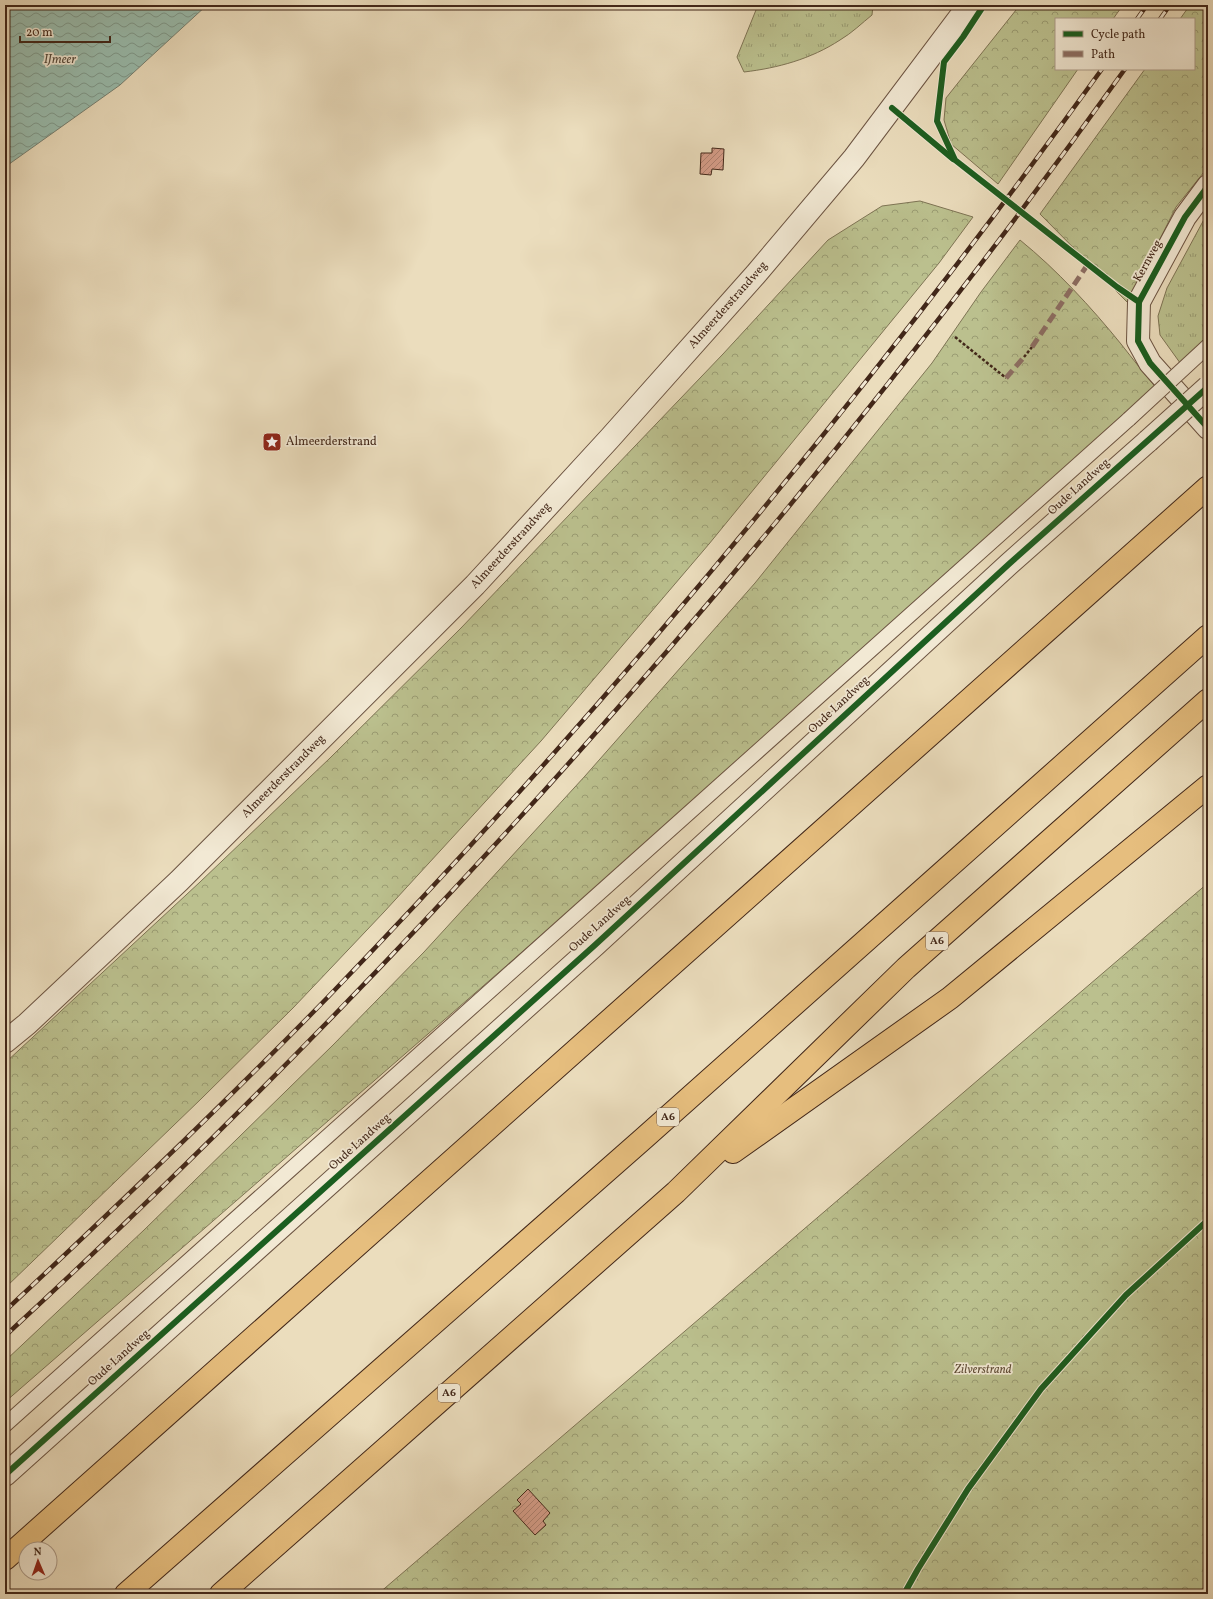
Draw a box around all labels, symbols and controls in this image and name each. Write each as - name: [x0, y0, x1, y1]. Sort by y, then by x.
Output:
- scale bar: [20, 18, 110, 44]
- legend: [1055, 18, 1195, 70]
- text: 20 m: [26, 25, 53, 41]
- text: Cycle path: [1091, 27, 1146, 43]
- text: Path: [1091, 47, 1115, 63]
- water label: IJmeer: [44, 51, 76, 69]
- street label: Kernweg: [1130, 237, 1166, 285]
- street label: Almeerderstrandweg: [685, 258, 771, 352]
- place icon: Almeerderstrand: [261, 431, 283, 453]
- place label: Almeerderstrand: [286, 434, 377, 450]
- street label: Oude Landweg: [1045, 455, 1113, 519]
- street label: Almeerderstrandweg: [467, 499, 555, 592]
- street label: Oude Landweg: [805, 673, 873, 737]
- street label: Almeerderstrandweg: [238, 731, 329, 822]
- street label: Oude Landweg: [566, 892, 634, 956]
- road number: A6: [926, 932, 948, 950]
- road number: A6: [657, 1108, 679, 1126]
- street label: Oude Landweg: [326, 1110, 394, 1174]
- street label: Oude Landweg: [85, 1326, 153, 1390]
- park label: Zilverstrand: [953, 1362, 1012, 1378]
- road number: A6: [438, 1384, 460, 1402]
- north arrow: [18, 1541, 58, 1581]
- text: N: [33, 1545, 42, 1560]

